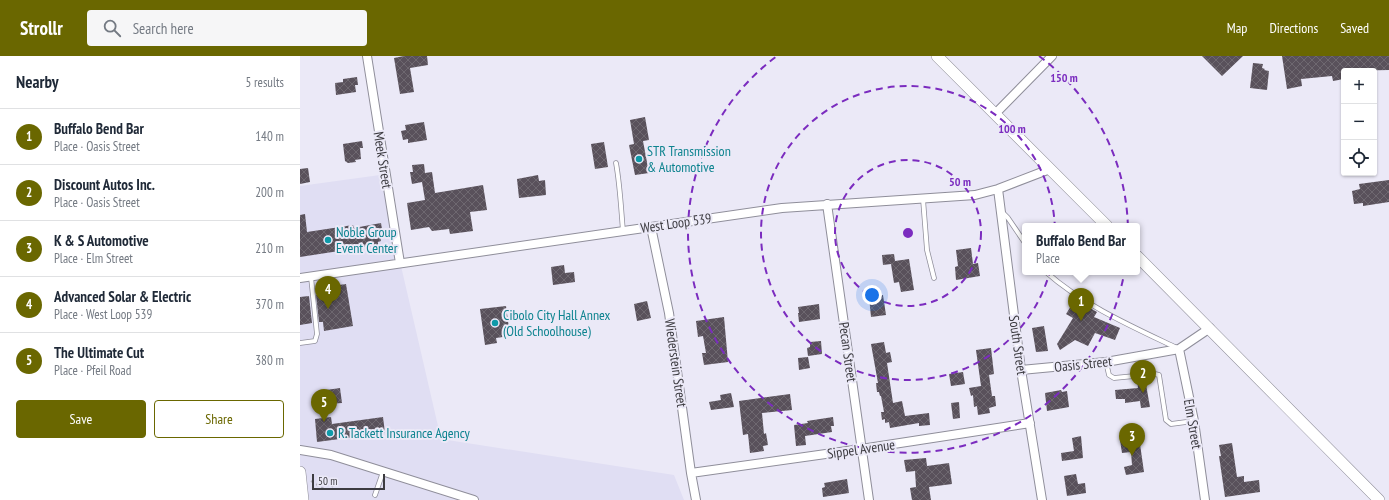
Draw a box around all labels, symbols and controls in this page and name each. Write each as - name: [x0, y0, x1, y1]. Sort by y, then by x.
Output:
- search box: [87, 10, 367, 46]
- text: Strollr: [20, 16, 63, 40]
- icon: search: [101, 17, 123, 39]
- text: Search here: [133, 19, 194, 38]
- text: Map: [1227, 19, 1247, 37]
- text: Directions: [1269, 19, 1318, 37]
- text: Saved: [1340, 19, 1369, 37]
- map controls: [1341, 68, 1377, 176]
- button: +: [1341, 68, 1377, 104]
- text: 150 m: [1050, 70, 1078, 85]
- text: Nearby: [16, 71, 59, 93]
- text: 5 results: [245, 74, 284, 91]
- button: −: [1341, 104, 1377, 140]
- text: Buffalo Bend Bar: [54, 119, 144, 138]
- text: 100 m: [998, 121, 1026, 136]
- text: 1: [26, 128, 32, 145]
- text: 140 m: [255, 128, 284, 145]
- street label: Meek Street: [370, 130, 396, 190]
- text: Place · Oasis Street: [54, 138, 140, 155]
- button: locate: [1341, 140, 1377, 176]
- place label: STR Transmission & Automotive: [647, 142, 731, 176]
- marker: STR Transmission & Automotive: [634, 154, 644, 164]
- text: 50 m: [949, 174, 971, 189]
- text: Discount Autos Inc.: [54, 175, 155, 194]
- text: 2: [26, 184, 32, 201]
- text: 200 m: [255, 184, 284, 201]
- text: Place · Oasis Street: [54, 194, 140, 211]
- street label: West Loop 539: [639, 209, 713, 237]
- place label: Noble Group Event Center: [336, 223, 398, 257]
- popup: [1022, 223, 1140, 275]
- centre of rings: [901, 226, 915, 240]
- text: K & S Automotive: [54, 231, 149, 250]
- text: Buffalo Bend Bar: [1036, 231, 1126, 250]
- marker: Noble Group Event Center: [323, 235, 333, 245]
- text: 3: [26, 240, 32, 257]
- text: 210 m: [255, 240, 284, 257]
- text: Place · Elm Street: [54, 250, 133, 267]
- text: Place: [1036, 250, 1060, 267]
- pin: 4: [315, 276, 341, 309]
- your location: [862, 285, 882, 305]
- text: Advanced Solar & Electric: [54, 287, 191, 306]
- pin: 1: [1068, 288, 1094, 321]
- text: 4: [26, 296, 32, 313]
- text: 370 m: [255, 296, 284, 313]
- text: Place · West Loop 539: [54, 306, 152, 323]
- place label: Cibolo City Hall Annex (Old Schoolhouse): [503, 306, 611, 340]
- street label: South Street: [1005, 314, 1031, 376]
- marker: Cibolo City Hall Annex (Old Schoolhouse): [490, 318, 500, 328]
- street label: Wiederstein Street: [661, 318, 691, 409]
- street label: Pecan Street: [835, 321, 861, 383]
- text: The Ultimate Cut: [54, 343, 144, 362]
- text: 5: [26, 352, 32, 369]
- text: 380 m: [255, 352, 284, 369]
- street label: Oasis Street: [1053, 352, 1113, 376]
- pin: 2: [1130, 360, 1156, 393]
- text: Place · Pfeil Road: [54, 362, 131, 379]
- pin: 5: [311, 389, 337, 422]
- street label: Elm Street: [1180, 398, 1206, 450]
- button: Save: [16, 400, 146, 438]
- button: Share: [154, 400, 284, 438]
- pin: 3: [1119, 423, 1145, 456]
- place label: R. Tackett Insurance Agency: [338, 424, 470, 442]
- marker: R. Tackett Insurance Agency: [325, 428, 335, 438]
- street label: Sippel Avenue: [826, 435, 896, 463]
- scale bar: [312, 472, 385, 491]
- text: 50 m: [318, 474, 337, 488]

